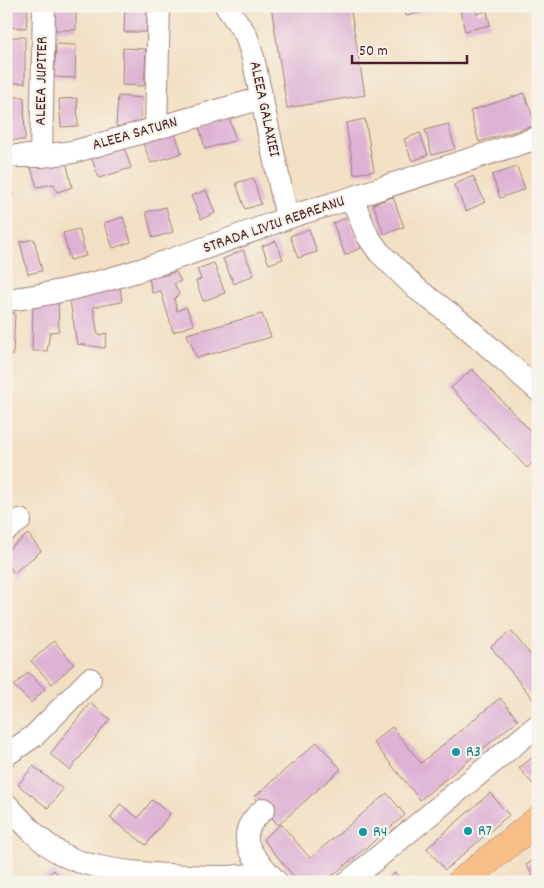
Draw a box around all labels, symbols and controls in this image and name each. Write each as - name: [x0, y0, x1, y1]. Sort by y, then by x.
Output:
- scale bar: [352, 32, 466, 64]
- street label: ALEEA JUPITER: [30, 36, 54, 126]
- text: 50 m: [359, 41, 388, 63]
- street label: ALEEA GALAXIEI: [243, 59, 285, 159]
- street label: ALEEA SATURN: [90, 111, 180, 157]
- street label: STRADA LIVIU REBREANU: [200, 190, 348, 260]
- place label: R3: [466, 741, 481, 764]
- marker: R3: [450, 746, 462, 758]
- place label: R7: [478, 820, 492, 843]
- place label: R4: [373, 821, 387, 844]
- marker: R7: [462, 825, 474, 837]
- marker: R4: [357, 826, 369, 838]

